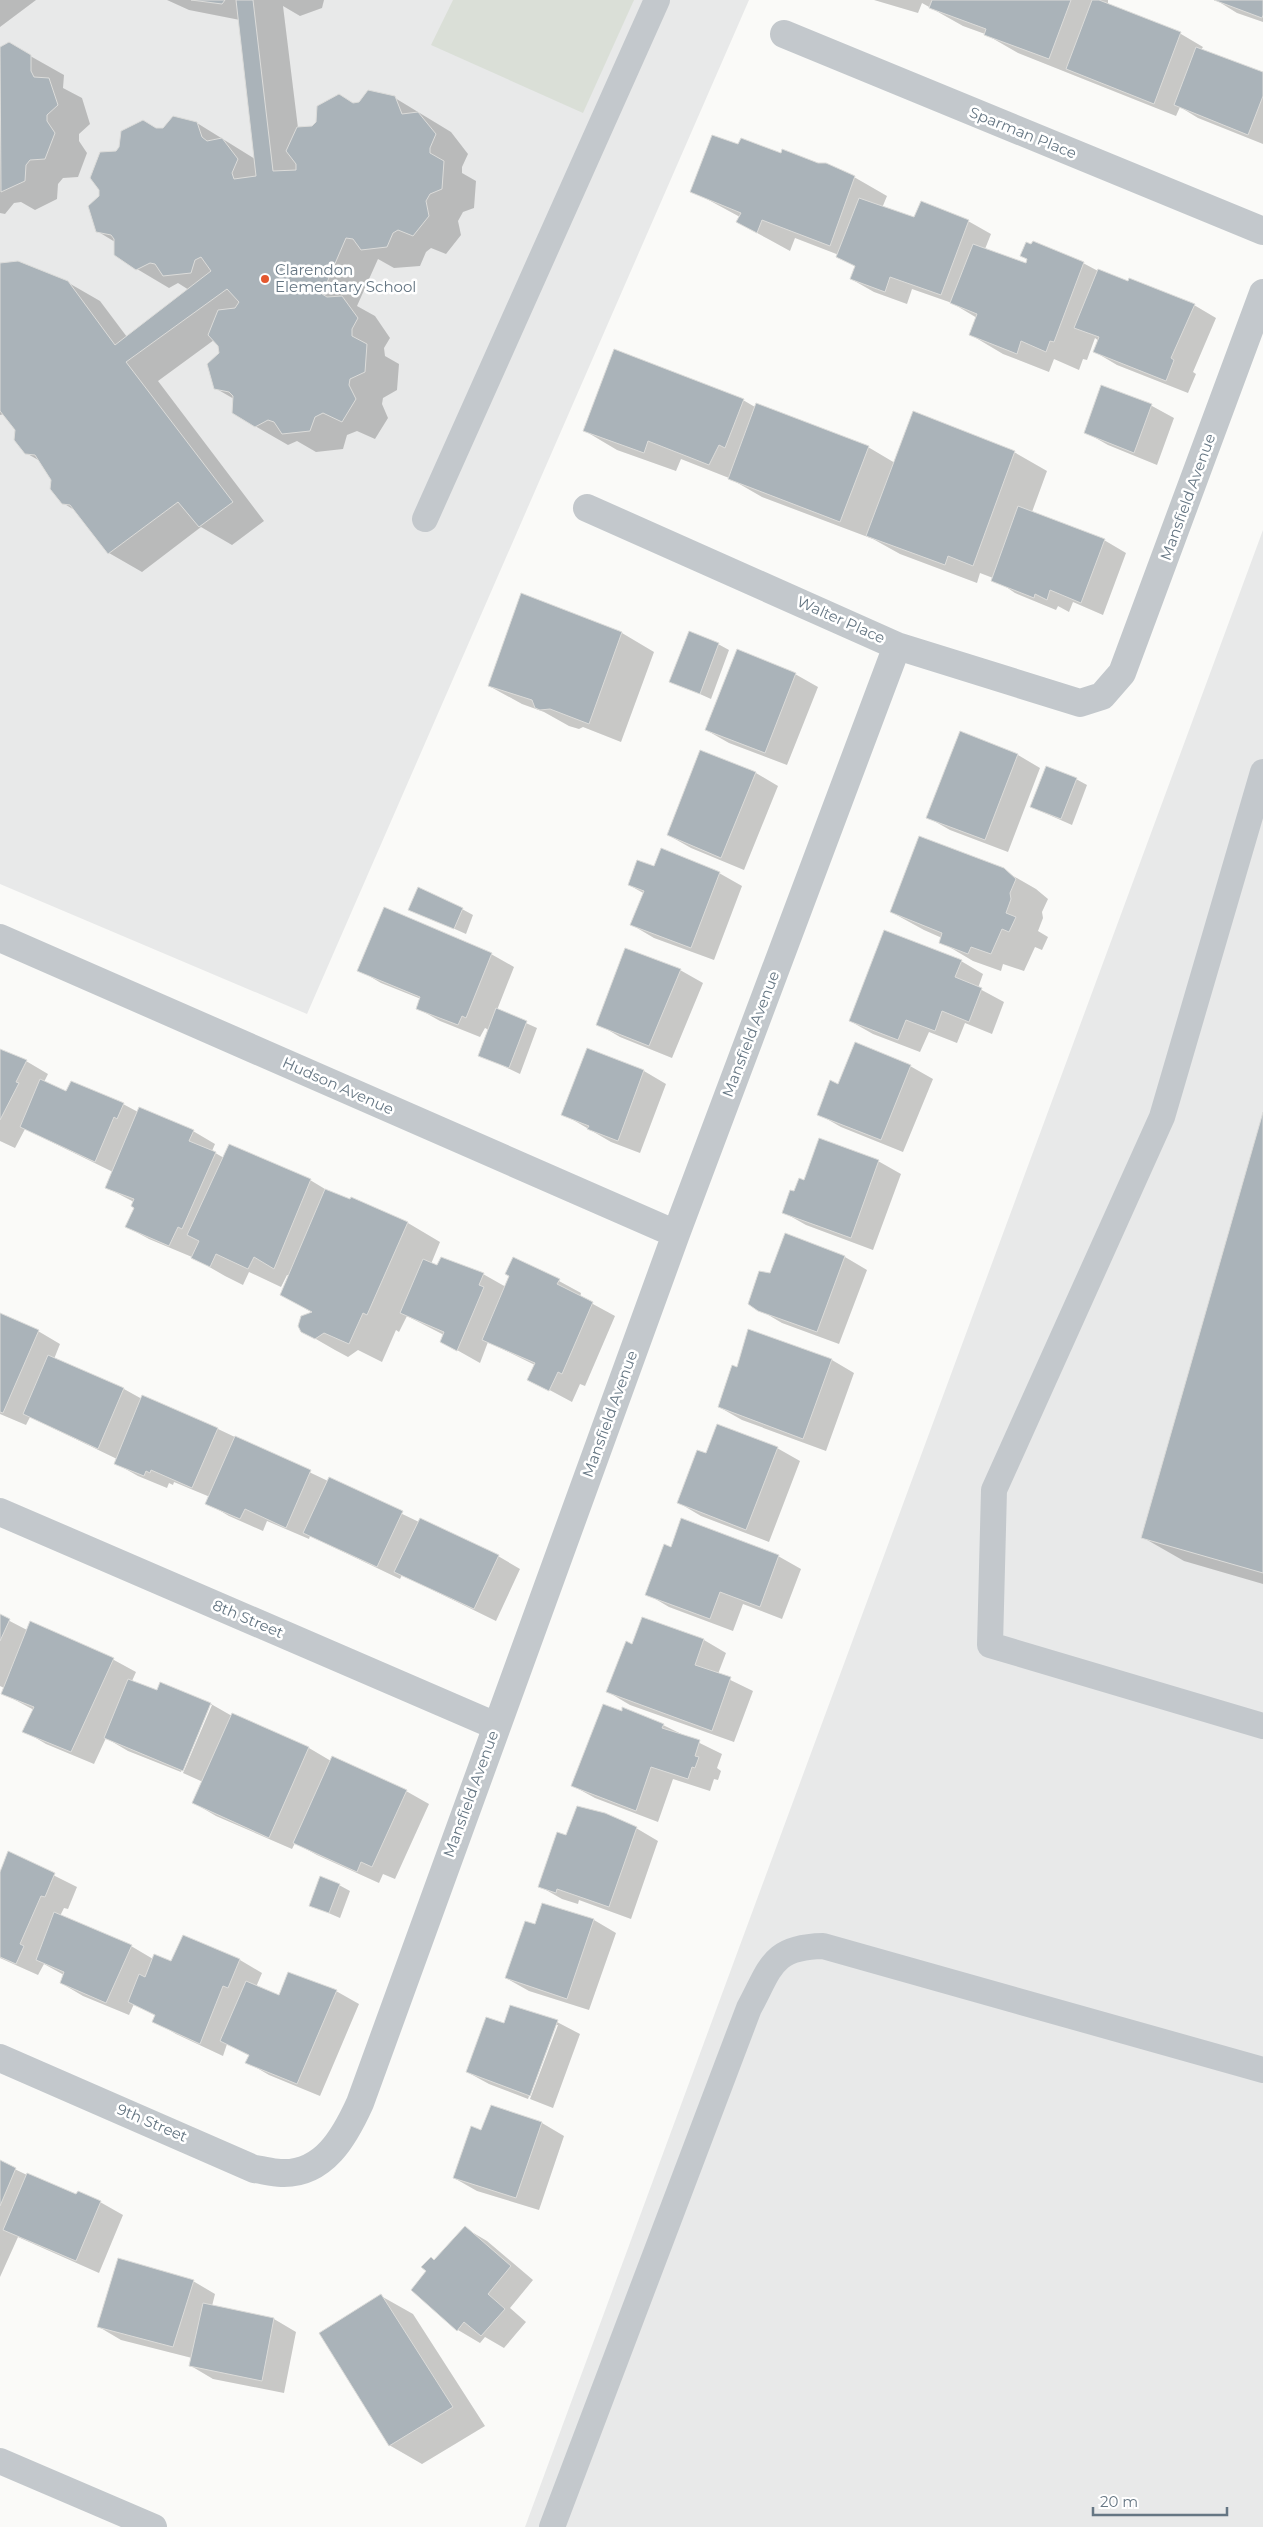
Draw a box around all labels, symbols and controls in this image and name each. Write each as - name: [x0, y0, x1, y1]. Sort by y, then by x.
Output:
- street label: Sparman Place: [967, 102, 1080, 163]
- place label: Clarendon Elementary School: [275, 260, 416, 296]
- marker: Clarendon Elementary School: [259, 273, 271, 285]
- street label: Mansfield Avenue: [1156, 431, 1219, 563]
- street label: Walter Place: [794, 592, 888, 647]
- street label: Mansfield Avenue: [718, 968, 783, 1100]
- street label: Hudson Avenue: [280, 1052, 397, 1119]
- street label: Mansfield Avenue: [578, 1348, 641, 1480]
- street label: 8th Street: [210, 1595, 286, 1642]
- street label: Mansfield Avenue: [439, 1728, 502, 1860]
- street label: 9th Street: [114, 2099, 190, 2146]
- scale bar: [1093, 2484, 1227, 2516]
- text: 20 m: [1100, 2492, 1138, 2511]

